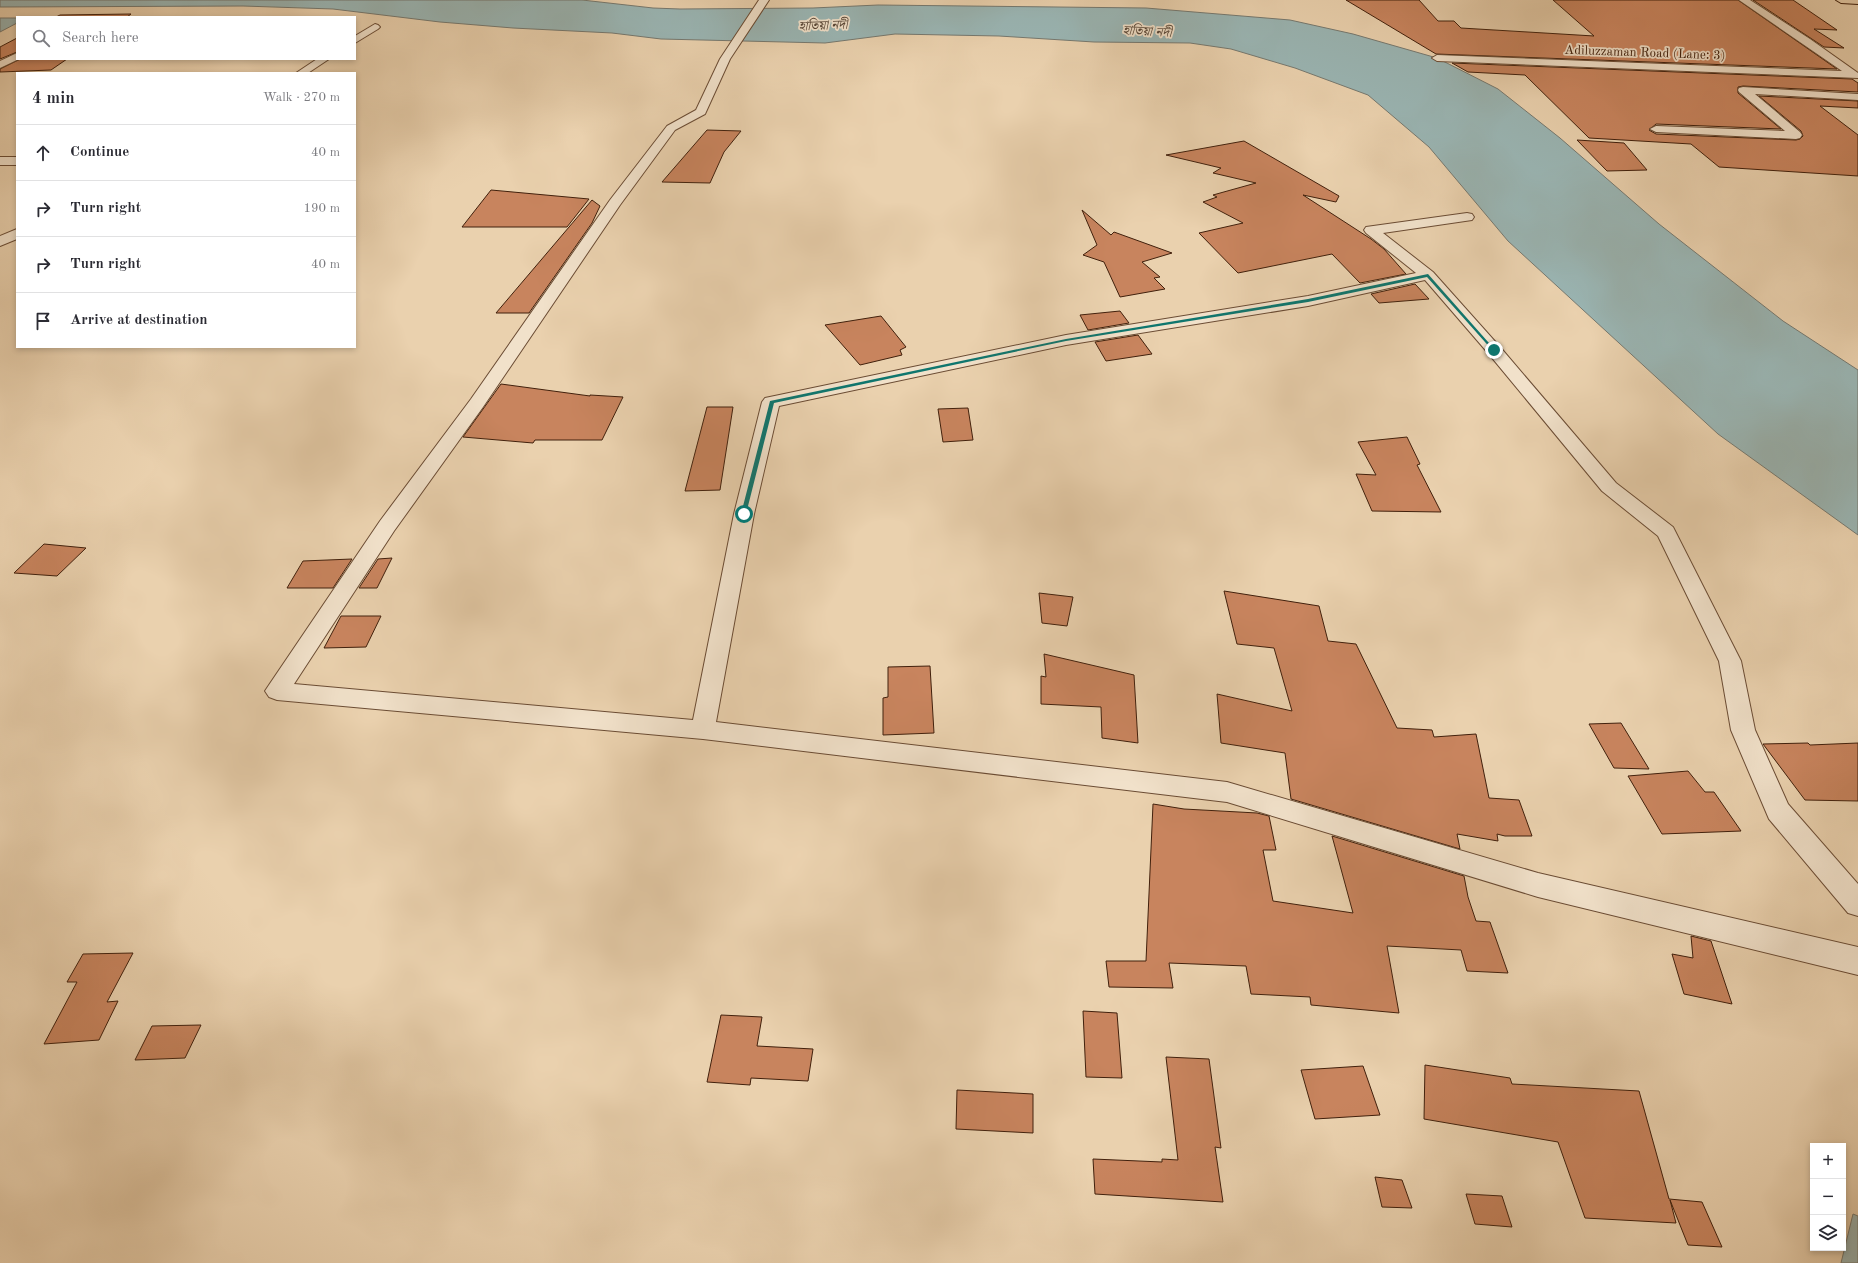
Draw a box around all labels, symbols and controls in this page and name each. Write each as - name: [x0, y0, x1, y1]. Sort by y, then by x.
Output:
- search box: [16, 16, 356, 60]
- water label: হাতিয়া নদী: [798, 17, 849, 33]
- water label: হাতিয়া নদী: [1122, 22, 1173, 40]
- icon: search: [30, 27, 52, 49]
- text: Search here: [62, 31, 139, 46]
- street label: Adiluzzaman Road (Lane: 3): [1564, 44, 1726, 62]
- text: 4 min: [32, 90, 75, 107]
- text: Walk · 270 m: [263, 91, 340, 104]
- icon: ahead: [32, 142, 54, 164]
- text: Continue: [70, 145, 129, 160]
- text: 40 m: [311, 146, 340, 159]
- icon: right: [32, 198, 54, 220]
- text: Turn right: [70, 201, 141, 216]
- text: 190 m: [303, 202, 340, 215]
- icon: right: [32, 254, 54, 276]
- text: Turn right: [70, 257, 141, 272]
- text: 40 m: [311, 258, 340, 271]
- icon: arrive: [32, 310, 54, 332]
- text: Arrive at destination: [70, 313, 208, 328]
- route end: [1485, 341, 1503, 359]
- route start: [735, 505, 753, 523]
- map controls: [1810, 1143, 1846, 1251]
- button: +: [1810, 1143, 1846, 1179]
- button: −: [1810, 1179, 1846, 1215]
- button: layers: [1810, 1215, 1846, 1251]

